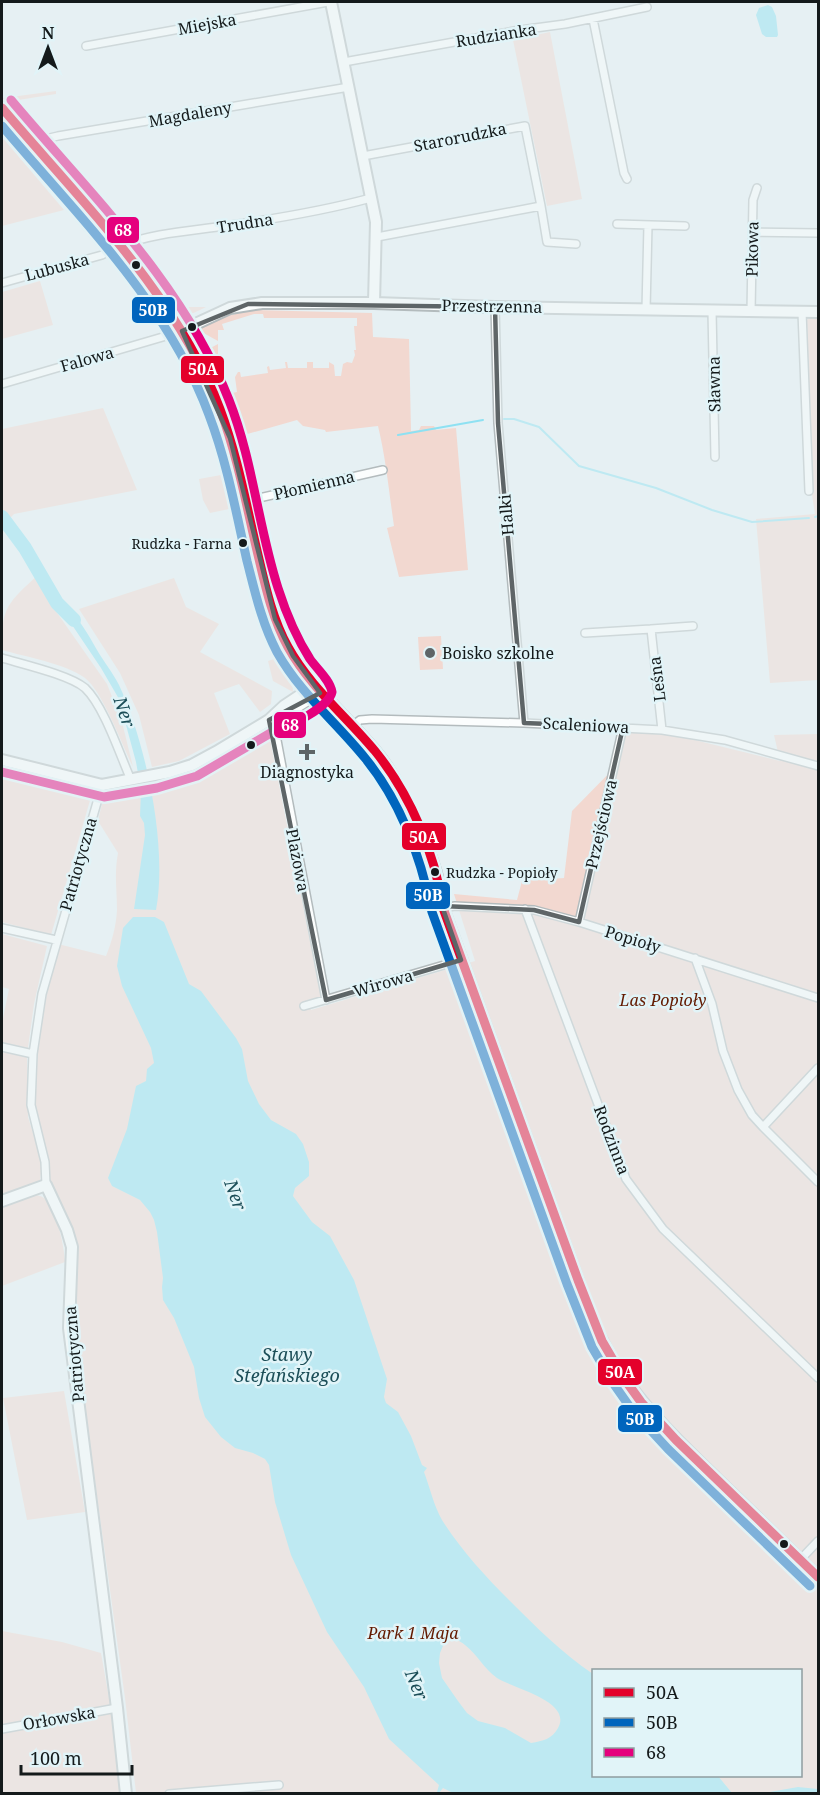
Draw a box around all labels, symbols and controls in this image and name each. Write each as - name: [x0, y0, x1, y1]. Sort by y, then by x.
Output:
- street label: Miejska: [176, 8, 238, 40]
- north arrow: [18, 18, 78, 78]
- street label: Rudzianka: [454, 18, 538, 52]
- text: N: [42, 22, 55, 44]
- street label: Magdaleny: [147, 96, 234, 132]
- street label: Starorudzka: [412, 117, 508, 157]
- street label: Trudna: [215, 208, 275, 238]
- line badge: 68: [106, 216, 140, 244]
- text: 68: [114, 219, 132, 241]
- street label: Pikowa: [741, 221, 763, 277]
- street label: Lubuska: [22, 248, 92, 286]
- unlabelled marker: [130, 259, 142, 271]
- street label: Przestrzenna: [441, 294, 543, 318]
- line badge: 50B: [131, 296, 176, 324]
- text: 50B: [139, 299, 168, 321]
- unlabelled marker: [186, 321, 198, 333]
- street label: Falowa: [58, 341, 116, 377]
- line badge: 50A: [180, 355, 225, 384]
- street label: Sławna: [703, 356, 725, 412]
- text: 50A: [188, 358, 219, 380]
- street label: Płomienna: [271, 465, 357, 505]
- street label: Halki: [493, 494, 519, 536]
- place label: Rudzka - Farna: [131, 534, 232, 553]
- marker: Rudzka - Farna: [237, 537, 249, 549]
- place label: Boisko szkolne: [442, 642, 554, 664]
- marker: Boisko szkolne: [423, 646, 437, 660]
- street label: Leśna: [643, 655, 671, 703]
- water label: Ner: [108, 692, 142, 731]
- line badge: 68: [273, 711, 307, 739]
- street label: Scaleniowa: [542, 712, 630, 738]
- text: 68: [281, 714, 299, 736]
- unlabelled marker: [245, 739, 257, 751]
- marker: Diagnostyka: [298, 743, 316, 761]
- place label: Diagnostyka: [260, 761, 354, 783]
- street label: Przejściowa: [580, 777, 622, 871]
- street label: Patriotyczna: [54, 815, 102, 913]
- line badge: 50A: [401, 822, 447, 851]
- text: 50A: [409, 826, 440, 848]
- street label: Plażowa: [281, 827, 315, 893]
- place label: Rudzka - Popioły: [446, 863, 558, 882]
- marker: Rudzka - Popioły: [429, 866, 441, 878]
- line badge: 50B: [405, 881, 451, 910]
- text: 50B: [414, 884, 443, 906]
- street label: Popioły: [602, 920, 665, 958]
- street label: Wirowa: [350, 964, 416, 1002]
- park label: Las Popioły: [619, 989, 706, 1011]
- street label: Rodzinna: [589, 1102, 635, 1178]
- water label: Ner: [219, 1175, 253, 1214]
- street label: Patriotyczna: [59, 1305, 89, 1403]
- water label: Stawy Stefańskiego: [234, 1342, 340, 1387]
- line badge: 50A: [597, 1358, 643, 1386]
- text: 50A: [605, 1361, 636, 1383]
- line badge: 50B: [617, 1404, 663, 1433]
- text: 50B: [626, 1408, 655, 1430]
- unlabelled marker: [778, 1538, 790, 1550]
- park label: Park 1 Maja: [366, 1622, 459, 1644]
- water label: Ner: [399, 1665, 434, 1704]
- legend: [592, 1669, 802, 1777]
- text: 50A: [646, 1680, 679, 1704]
- street label: Orłowska: [21, 1701, 97, 1735]
- text: 50B: [646, 1710, 678, 1734]
- scale bar: [21, 1738, 132, 1776]
- text: 68: [646, 1740, 666, 1764]
- text: 100 m: [30, 1746, 82, 1770]

